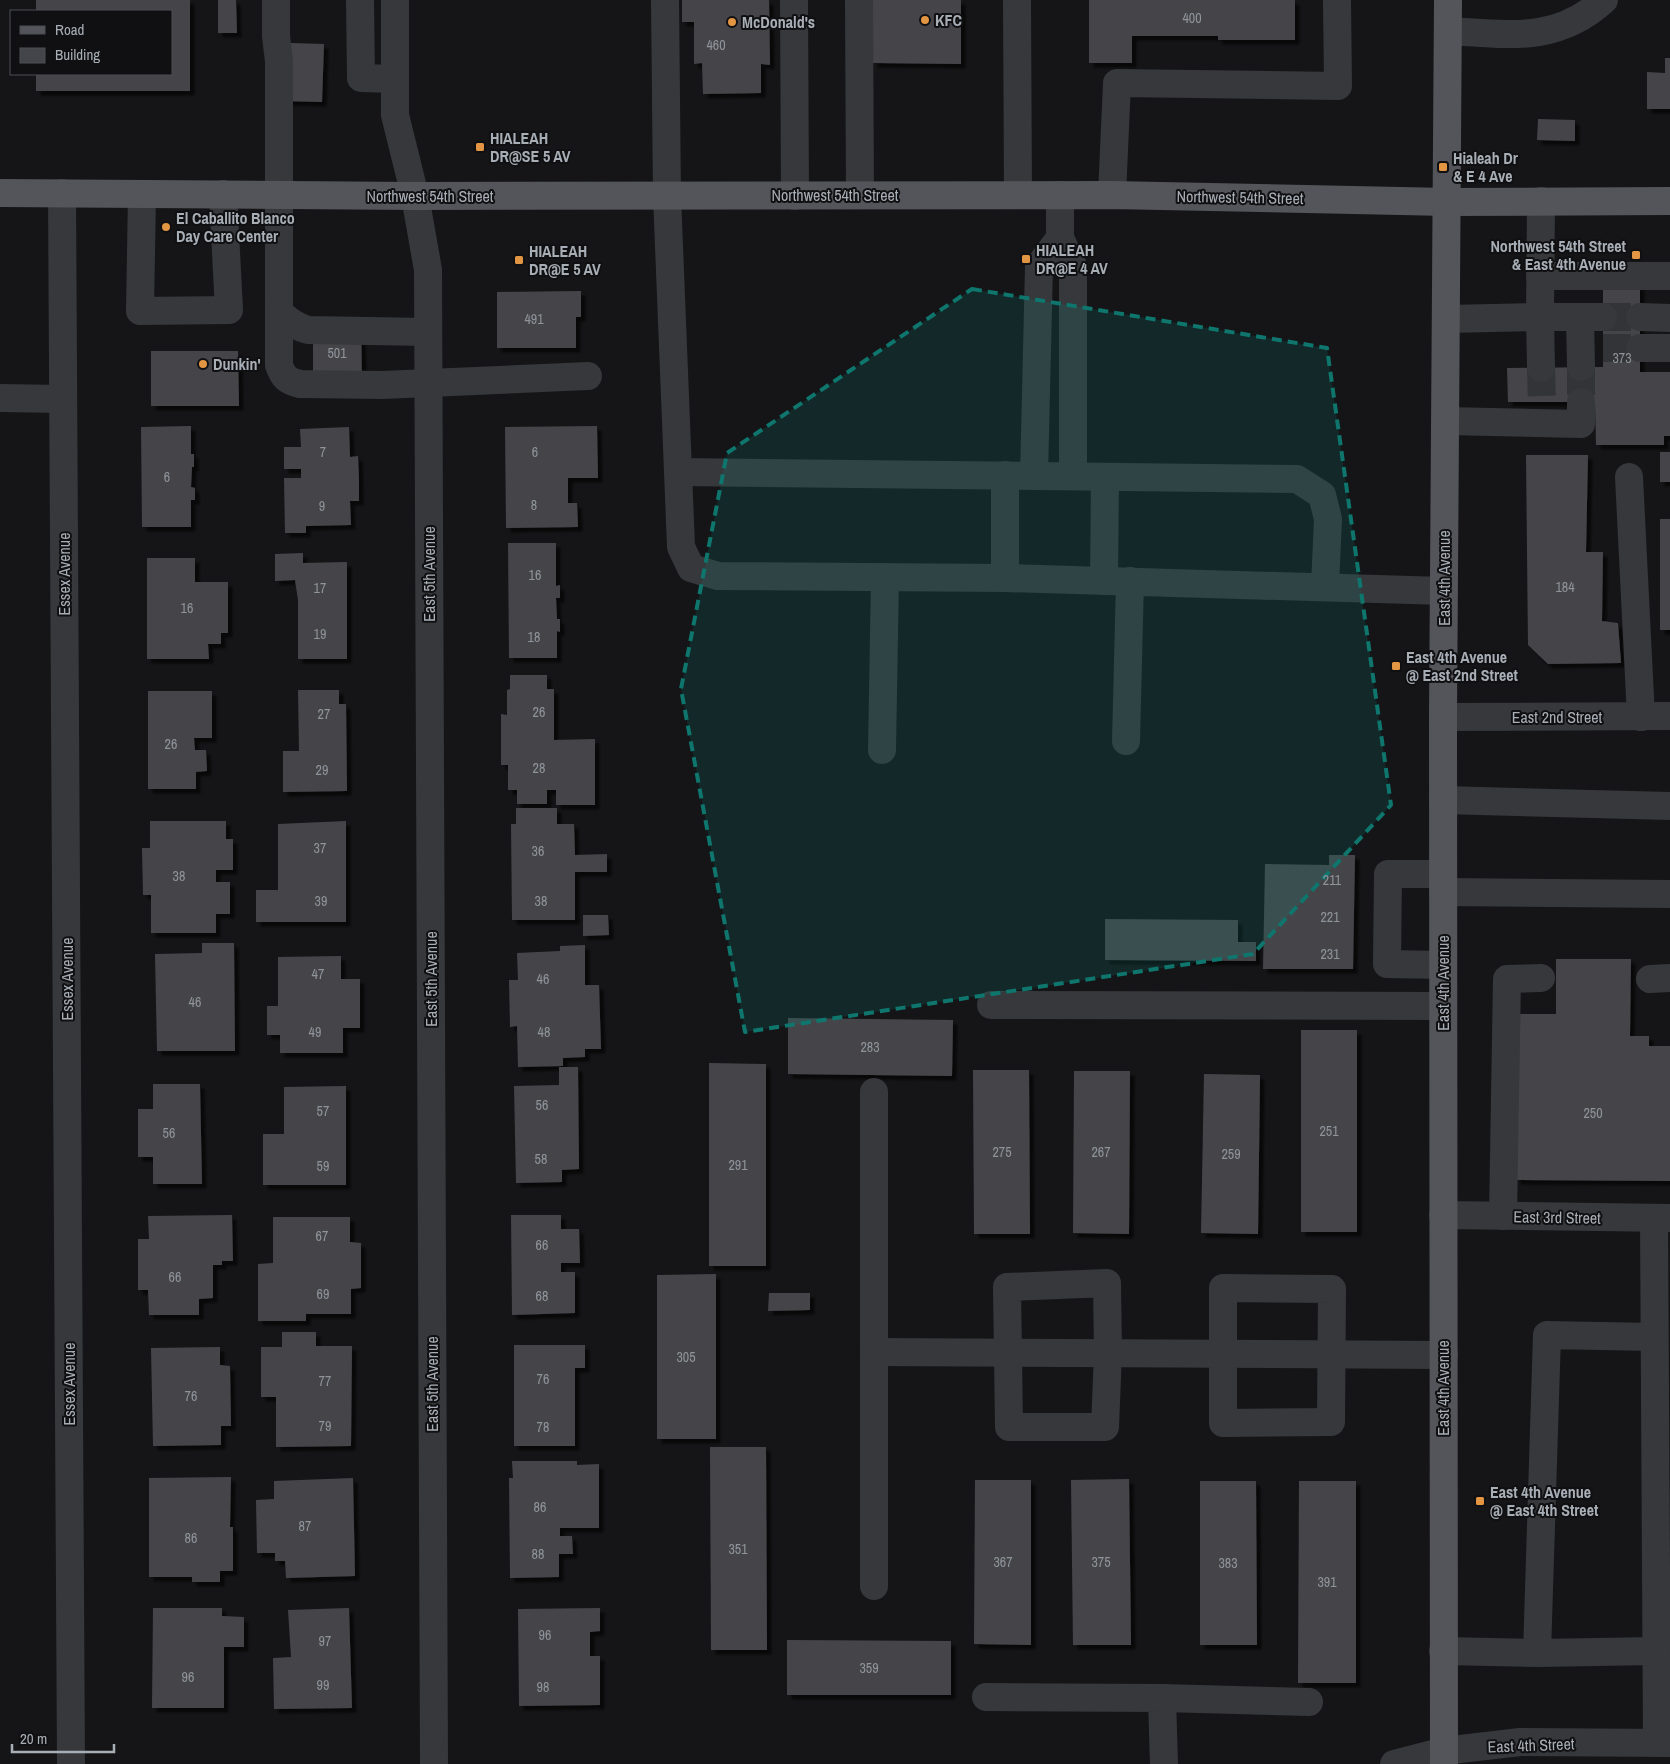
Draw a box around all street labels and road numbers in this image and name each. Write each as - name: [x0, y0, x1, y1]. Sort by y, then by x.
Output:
- street label: Northwest 54th Street: [772, 184, 899, 206]
- street label: Northwest 54th Street: [367, 185, 494, 207]
- street label: Northwest 54th Street: [1176, 185, 1304, 209]
- street label: East 5th Avenue: [418, 526, 440, 622]
- street label: East 4th Avenue: [1433, 530, 1455, 626]
- street label: Essex Avenue: [53, 533, 75, 615]
- street label: East 2nd Street: [1512, 706, 1603, 728]
- street label: East 5th Avenue: [420, 931, 442, 1027]
- street label: East 4th Avenue: [1432, 935, 1454, 1031]
- street label: Essex Avenue: [56, 938, 78, 1020]
- street label: East 3rd Street: [1513, 1205, 1601, 1229]
- street label: East 5th Avenue: [421, 1336, 443, 1432]
- street label: East 4th Avenue: [1432, 1340, 1454, 1436]
- street label: Essex Avenue: [58, 1343, 80, 1425]
- street label: East 4th Street: [1487, 1732, 1575, 1758]

